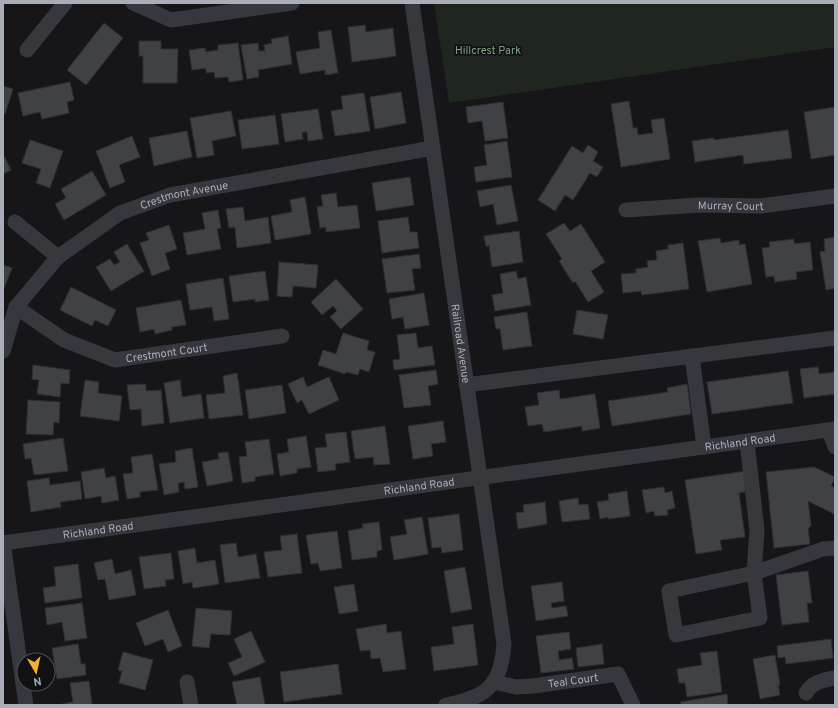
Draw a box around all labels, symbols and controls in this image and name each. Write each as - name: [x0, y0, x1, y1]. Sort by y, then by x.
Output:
- park label: Hillcrest Park: [455, 44, 521, 58]
- street label: Crestmont Avenue: [138, 179, 229, 213]
- street label: Murray Court: [698, 199, 765, 214]
- street label: Railroad Avenue: [447, 303, 473, 384]
- street label: Crestmont Court: [125, 341, 208, 366]
- street label: Richland Road: [704, 431, 777, 455]
- street label: Richland Road: [383, 475, 456, 499]
- street label: Richland Road: [62, 519, 135, 543]
- north arrow: [16, 652, 56, 692]
- street label: Teal Court: [547, 671, 599, 692]
- text: N: [32, 673, 42, 688]

